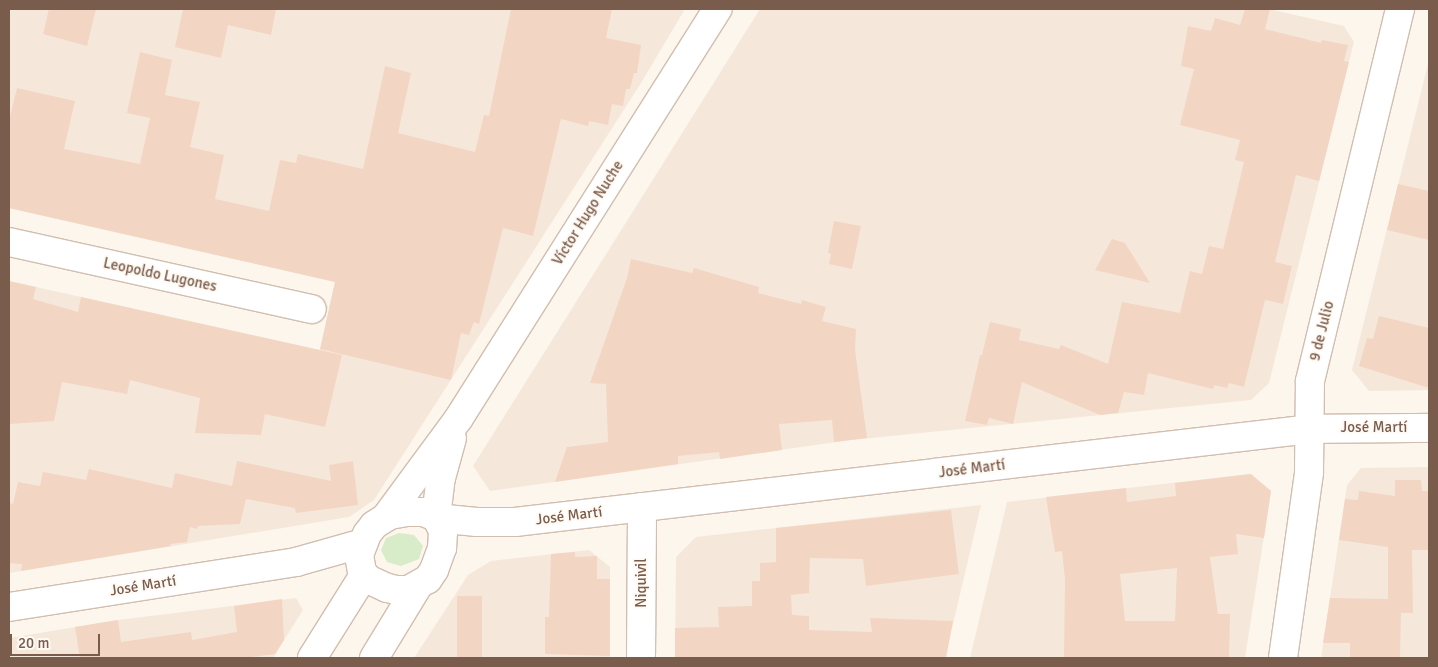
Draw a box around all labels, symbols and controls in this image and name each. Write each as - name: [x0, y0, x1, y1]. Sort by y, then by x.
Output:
- street label: Víctor Hugo Nuche: [549, 157, 627, 269]
- street label: Leopoldo Lugones: [102, 254, 218, 296]
- street label: 9 de Julio: [1306, 299, 1338, 363]
- street label: José Martí: [1341, 419, 1407, 437]
- street label: José Martí: [938, 456, 1006, 482]
- street label: José Martí: [535, 503, 603, 529]
- street label: Niquivil: [633, 558, 651, 608]
- street label: José Martí: [109, 572, 177, 600]
- scale bar: [12, 624, 102, 656]
- text: 20 m: [18, 634, 49, 652]

